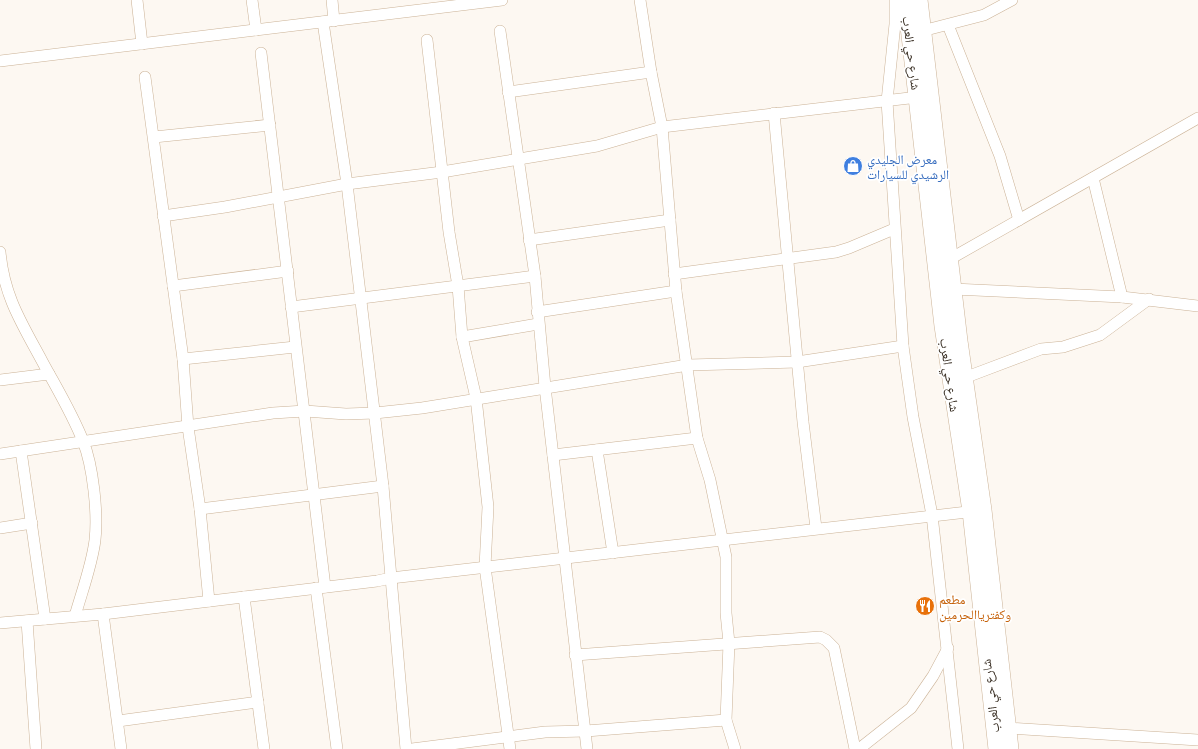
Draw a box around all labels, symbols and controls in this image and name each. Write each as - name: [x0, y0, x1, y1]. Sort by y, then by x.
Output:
- street label: شارع حي العرب: [896, 15, 924, 91]
- place label: معرض الجليدي الرشيدي للسيارات: [867, 151, 949, 185]
- shop icon: معرض الجليدي الرشيدي للسيارات: [842, 155, 864, 177]
- street label: شارع حي العرب: [934, 337, 963, 413]
- place label: مطعم وكفترياالحرمين: [939, 591, 1011, 623]
- restaurant icon: مطعم وكفترياالحرمين: [914, 595, 936, 617]
- street label: شارع حي العرب: [978, 658, 1006, 734]

